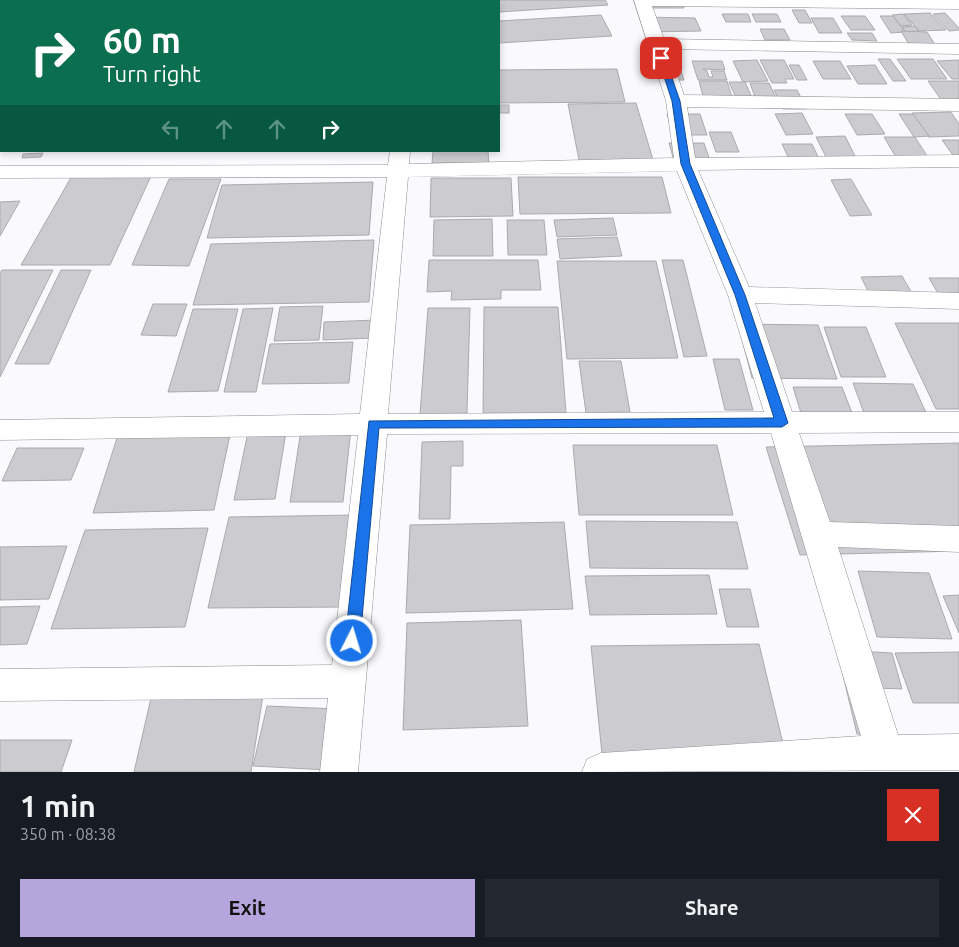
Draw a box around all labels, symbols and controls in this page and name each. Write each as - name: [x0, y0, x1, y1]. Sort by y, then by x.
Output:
- icon: right: [20, 20, 85, 85]
- text: 60 m: [103, 20, 181, 60]
- pin: [640, 37, 682, 79]
- icon: arrive: [647, 44, 675, 72]
- text: Turn right: [103, 61, 201, 86]
- icon: left: [157, 115, 185, 143]
- icon: ahead: [210, 115, 238, 143]
- icon: ahead: [263, 115, 291, 143]
- icon: right: [316, 115, 344, 143]
- position arrow: [325, 614, 377, 666]
- text: 1 min: [20, 789, 96, 823]
- button: close: [887, 789, 939, 841]
- text: 350 m · 08:38: [20, 825, 116, 843]
- button: Exit: [20, 879, 475, 937]
- button: Share: [485, 879, 939, 937]

